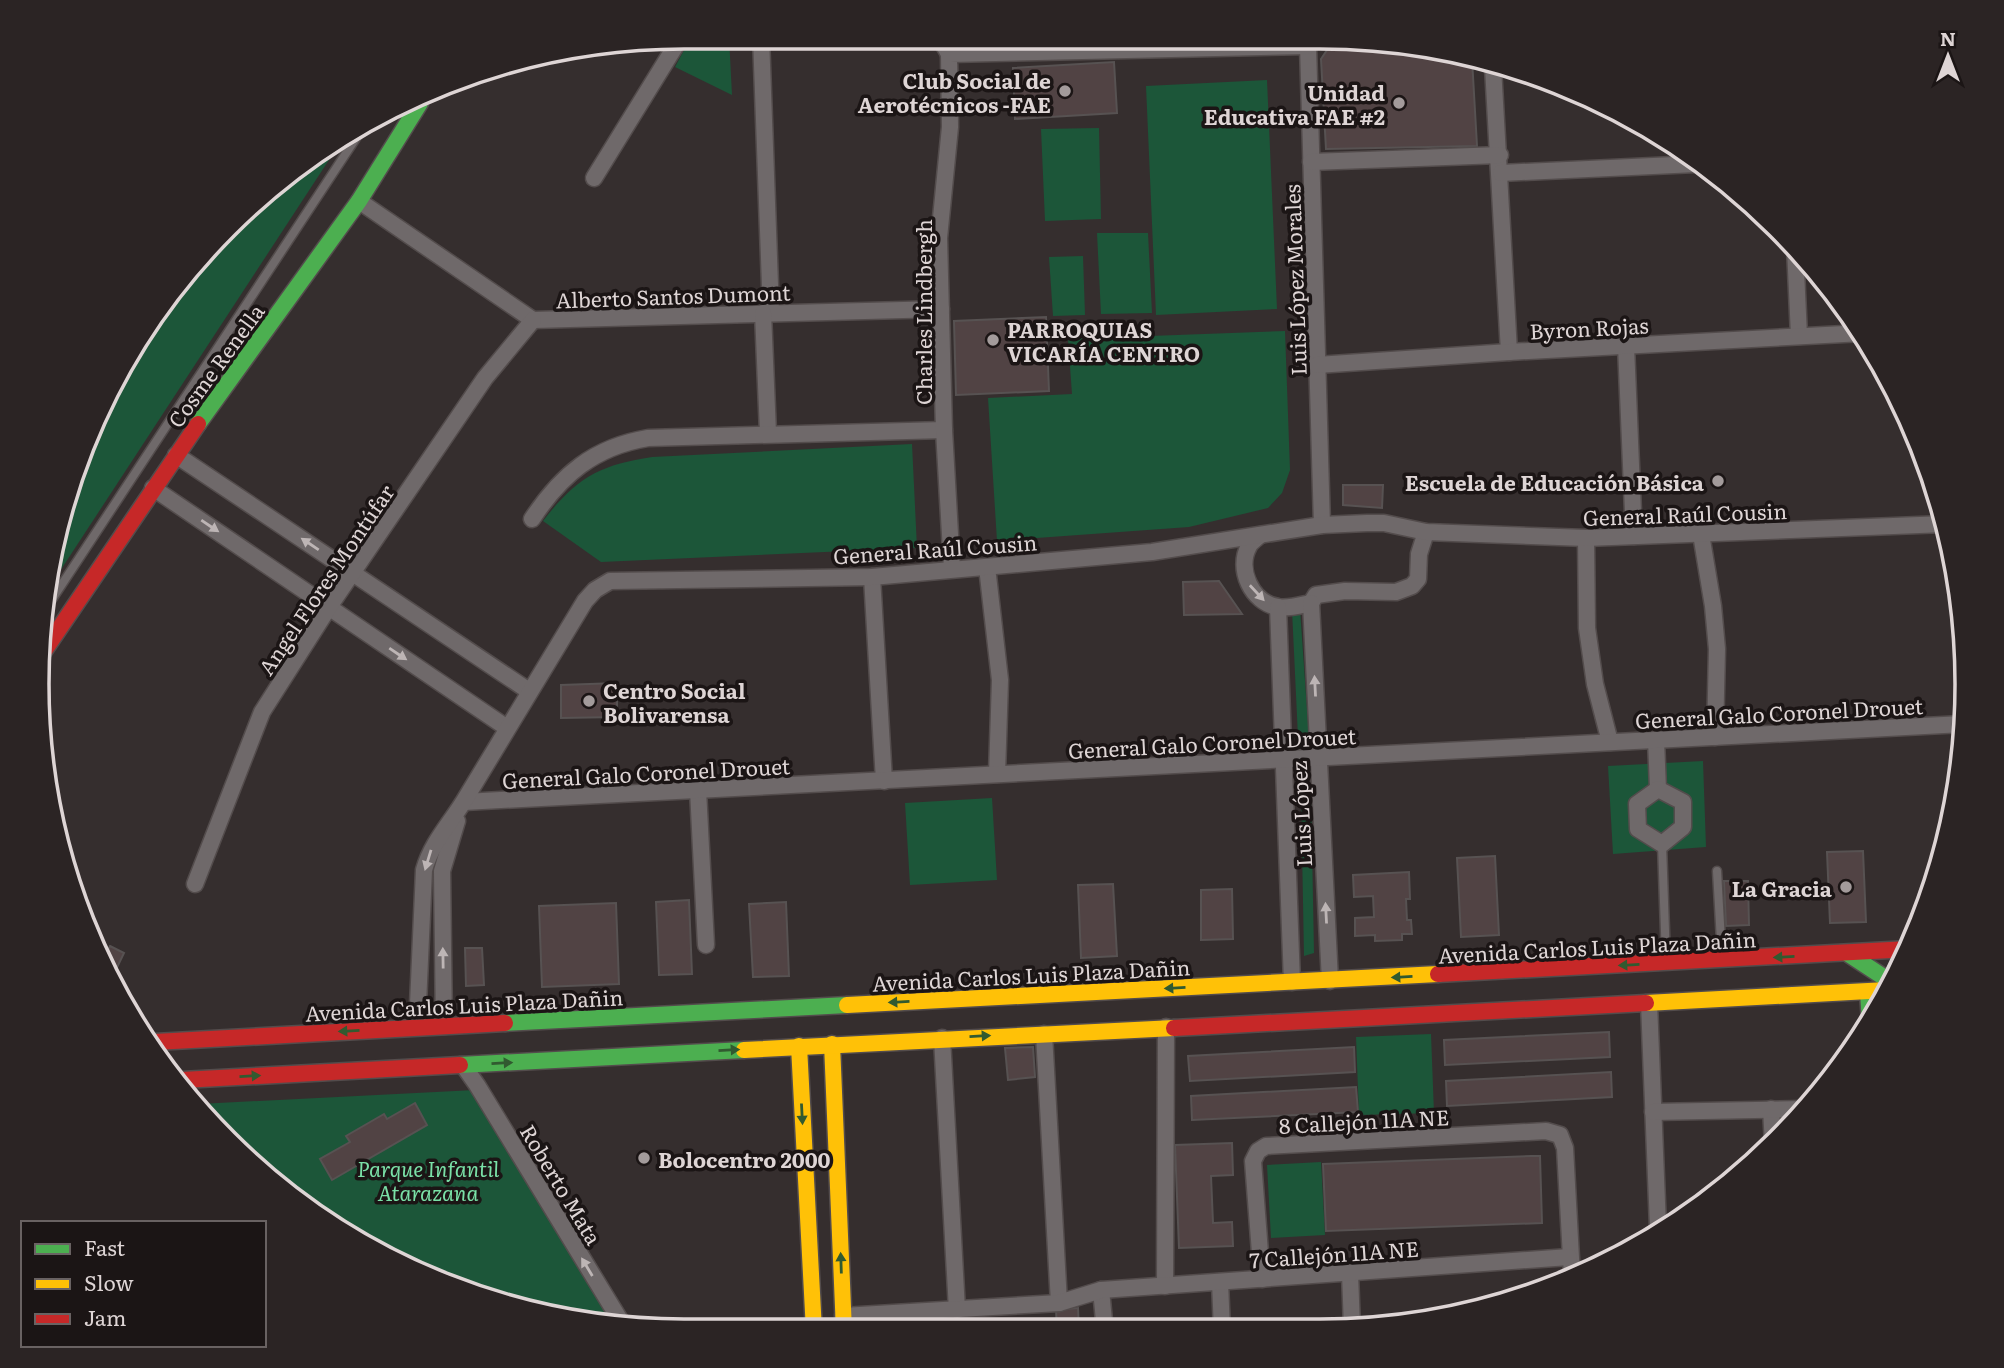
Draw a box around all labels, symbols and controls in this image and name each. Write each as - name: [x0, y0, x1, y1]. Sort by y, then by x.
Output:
- north arrow: [1913, 21, 1983, 91]
- text: N: [1940, 24, 1956, 52]
- place label: Club Social de Aerotécnicos -FAE: [858, 64, 1051, 119]
- place label: Unidad Educativa FAE #2: [1204, 76, 1385, 131]
- marker: Club Social de Aerotécnicos -FAE: [1057, 83, 1073, 99]
- marker: Unidad Educativa FAE #2: [1391, 95, 1407, 111]
- street label: Luis López Morales: [1275, 184, 1313, 376]
- street label: Charles Lindbergh: [907, 219, 938, 405]
- street label: Alberto Santos Dumont: [555, 275, 791, 315]
- street label: Cosme Renella: [159, 296, 271, 433]
- street label: Byron Rojas: [1529, 308, 1649, 346]
- place label: PARROQUIAS VICARÍA CENTRO: [1007, 313, 1200, 368]
- marker: PARROQUIAS VICARÍA CENTRO: [985, 332, 1001, 348]
- place label: Escuela de Educación Básica: [1405, 466, 1705, 497]
- marker: Escuela de Educación Básica: [1710, 473, 1726, 489]
- street label: Angel Flores Montúfar: [250, 477, 401, 681]
- street label: General Raúl Cousin: [1582, 494, 1788, 532]
- one-way arrow: [201, 519, 219, 533]
- street label: General Raúl Cousin: [832, 525, 1038, 571]
- one-way arrow: [301, 537, 319, 551]
- one-way arrow: [1248, 584, 1264, 601]
- one-way arrow: [389, 647, 407, 661]
- place label: Centro Social Bolivarensa: [603, 674, 746, 729]
- one-way arrow: [1309, 674, 1320, 696]
- street label: General Galo Coronel Drouet: [1634, 689, 1924, 735]
- marker: Centro Social Bolivarensa: [581, 693, 597, 709]
- street label: General Galo Coronel Drouet: [1067, 719, 1357, 765]
- street label: General Galo Coronel Drouet: [501, 749, 791, 795]
- street label: Luis López: [1282, 760, 1318, 868]
- one-way arrow: [422, 849, 433, 870]
- place label: La Gracia: [1731, 872, 1833, 903]
- marker: La Gracia: [1838, 879, 1854, 895]
- one-way arrow: [1321, 902, 1332, 924]
- street label: Avenida Carlos Luis Plaza Dañin: [1437, 922, 1757, 970]
- one-way arrow: [437, 946, 449, 968]
- street label: Avenida Carlos Luis Plaza Dañin: [871, 950, 1191, 998]
- one-way arrow: [1773, 951, 1795, 962]
- one-way arrow: [1618, 959, 1640, 970]
- one-way arrow: [1391, 972, 1413, 983]
- street label: Avenida Carlos Luis Plaza Dañin: [304, 980, 624, 1028]
- one-way arrow: [1164, 983, 1186, 994]
- one-way arrow: [888, 997, 910, 1008]
- one-way arrow: [338, 1026, 360, 1037]
- one-way arrow: [970, 1031, 992, 1042]
- one-way arrow: [718, 1045, 740, 1056]
- one-way arrow: [491, 1057, 513, 1068]
- one-way arrow: [239, 1070, 261, 1081]
- street label: 8 Callejón 11A NE: [1278, 1100, 1450, 1140]
- one-way arrow: [797, 1104, 808, 1126]
- street label: Roberto Mata: [514, 1118, 611, 1251]
- place label: Bolocentro 2000: [658, 1143, 831, 1174]
- marker: Bolocentro 2000: [636, 1150, 652, 1166]
- park label: Parque Infantil Atarazana: [357, 1152, 499, 1207]
- legend: [21, 1221, 266, 1347]
- text: Fast: [84, 1231, 125, 1262]
- street label: 7 Callejón 11A NE: [1248, 1232, 1420, 1274]
- one-way arrow: [836, 1252, 847, 1274]
- one-way arrow: [581, 1257, 594, 1276]
- text: Slow: [84, 1266, 134, 1297]
- text: Jam: [84, 1301, 126, 1332]

